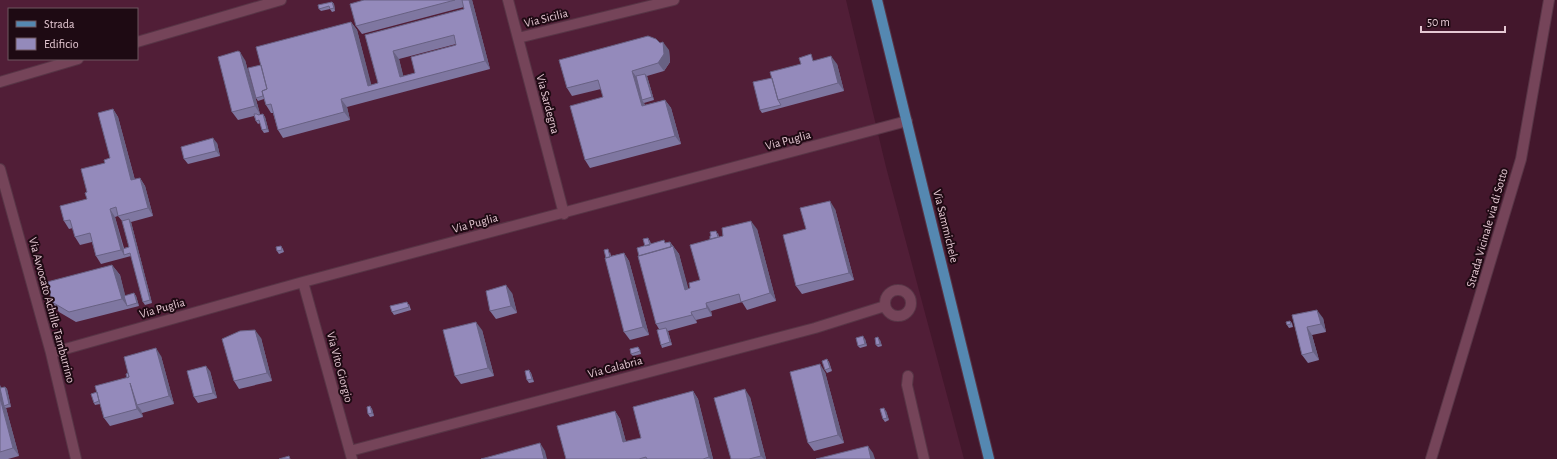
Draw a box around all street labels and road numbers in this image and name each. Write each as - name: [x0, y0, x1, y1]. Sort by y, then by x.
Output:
- street label: Via Sicilia: [523, 7, 570, 29]
- street label: Via Sardegna: [534, 73, 562, 136]
- street label: Via Puglia: [764, 128, 813, 152]
- street label: Strada Vicinale via di Sotto: [1464, 167, 1510, 289]
- street label: Via Sammichele: [931, 188, 961, 264]
- street label: Via Puglia: [451, 211, 500, 235]
- street label: Via Avvocato Achille Tamburrino: [27, 236, 77, 384]
- street label: Via Puglia: [138, 296, 187, 320]
- street label: Via Vito Giorgio: [325, 330, 355, 404]
- street label: Via Calabria: [586, 354, 644, 380]

